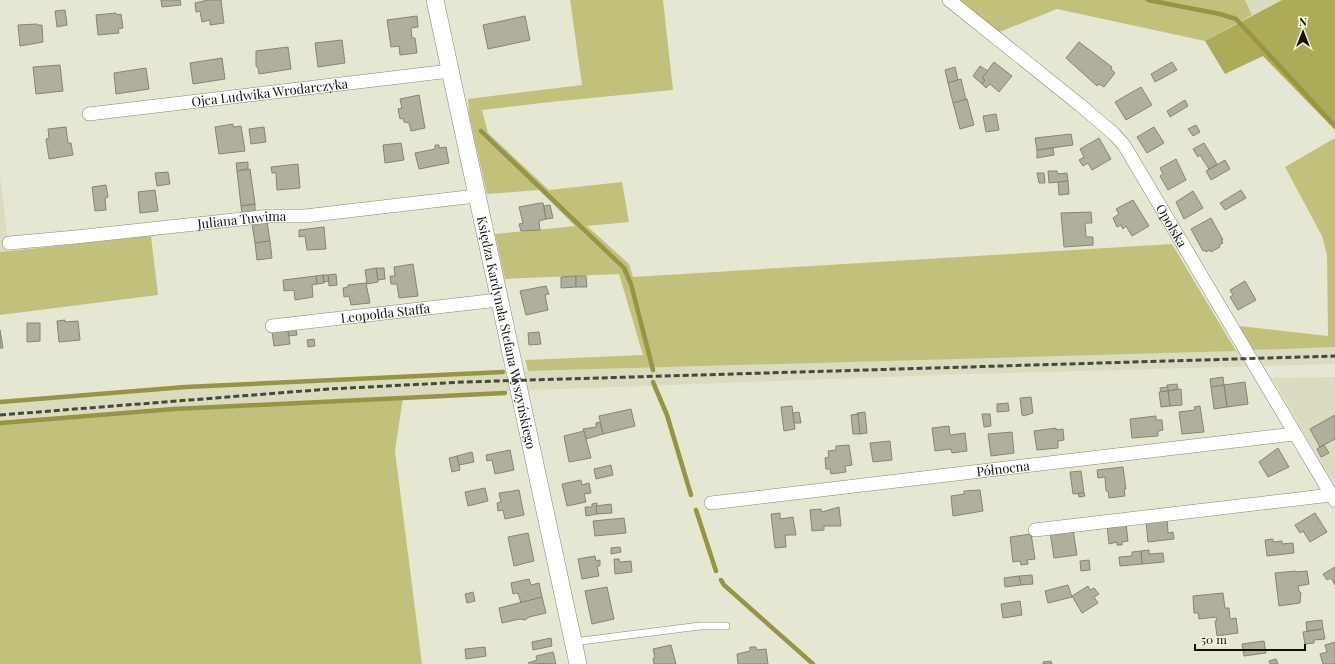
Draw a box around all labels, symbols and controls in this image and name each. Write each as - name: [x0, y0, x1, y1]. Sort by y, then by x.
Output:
- north arrow: [1283, 12, 1323, 52]
- text: N: [1299, 14, 1307, 29]
- street label: Ojca Ludwika Wrodarczyka: [190, 74, 349, 110]
- street label: Opolska: [1153, 201, 1192, 250]
- street label: Juliana Tuwima: [195, 207, 287, 232]
- street label: Księdza Kardynała Stefana Wyszyńskiego: [474, 214, 540, 450]
- street label: Leopolda Staffa: [340, 299, 431, 326]
- street label: Północna: [975, 456, 1031, 480]
- scale bar: [1195, 626, 1305, 652]
- text: 50 m: [1201, 631, 1227, 647]

